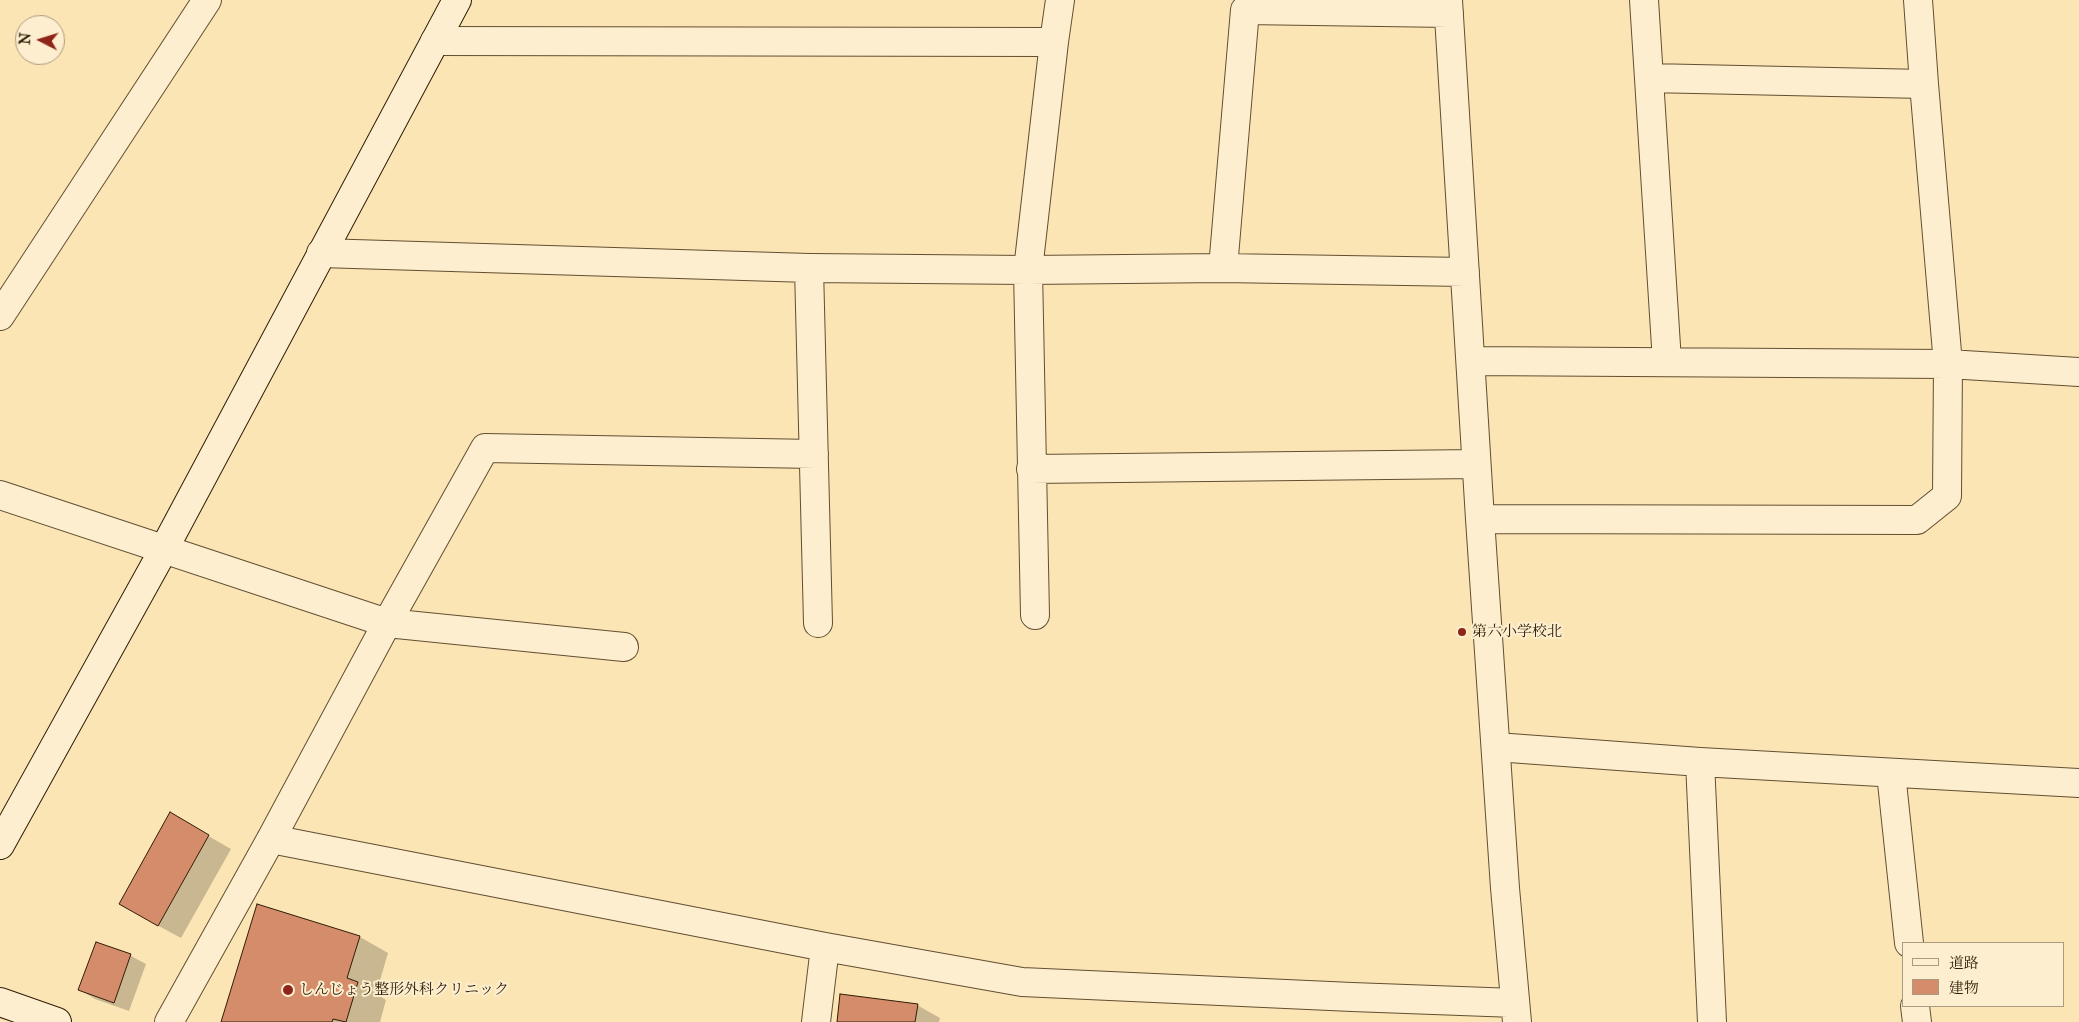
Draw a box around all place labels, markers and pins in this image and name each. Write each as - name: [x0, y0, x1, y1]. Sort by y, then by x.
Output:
- place label: 第六小学校北: [1472, 623, 1562, 641]
- marker: 第六小学校北: [1456, 626, 1468, 638]
- place label: しんじょう整形外科クリニック: [299, 981, 509, 999]
- marker: しんじょう整形外科クリニック: [281, 983, 295, 997]

